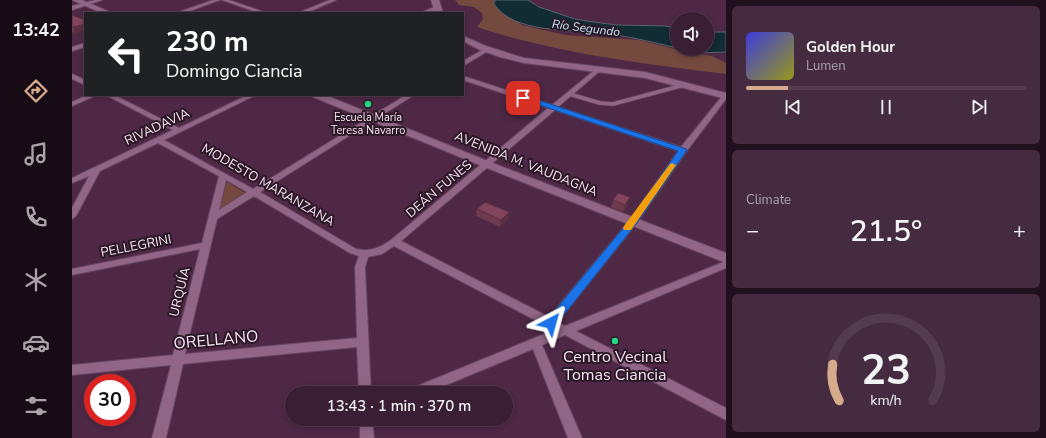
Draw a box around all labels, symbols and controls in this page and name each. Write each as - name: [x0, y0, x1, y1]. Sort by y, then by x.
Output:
- map controls: [670, 12, 714, 56]
- button: sound: [670, 12, 714, 56]
- water label: Río Segundo: [551, 16, 621, 40]
- text: 13:42: [12, 18, 60, 42]
- text: 230 m: [166, 23, 249, 61]
- icon: left: [100, 28, 152, 80]
- text: Golden Hour: [806, 37, 895, 57]
- text: Lumen: [806, 57, 846, 75]
- text: Domingo Ciancia: [166, 59, 302, 83]
- icon: directions: [22, 77, 50, 105]
- pin: [506, 81, 540, 115]
- icon: arrive: [512, 87, 534, 109]
- icon: previous: [782, 96, 804, 118]
- icon: pause: [875, 96, 897, 118]
- icon: next: [968, 96, 990, 118]
- marker: Escuela María Teresa Navarro: [363, 99, 373, 109]
- street label: RIVADAVIA: [122, 104, 193, 150]
- place label: Escuela María Teresa Navarro: [331, 110, 405, 138]
- street label: AVENIDA M. VAUDAGNA: [452, 127, 601, 201]
- street label: MODESTO MARANZANA: [198, 139, 338, 231]
- icon: music: [22, 140, 50, 168]
- street label: DEÁN FUNES: [401, 155, 476, 222]
- text: Climate: [746, 191, 791, 209]
- icon: phone: [22, 203, 50, 231]
- text: 21.5°: [850, 211, 922, 252]
- text: −: [746, 216, 759, 246]
- text: +: [1013, 216, 1026, 246]
- street label: PELLEGRINI: [99, 230, 173, 262]
- street label: URQUÍA: [164, 265, 195, 319]
- icon: climate: [22, 266, 50, 294]
- position arrow: [530, 302, 572, 344]
- street label: ORELLANO: [173, 325, 259, 355]
- icon: car: [22, 329, 50, 357]
- marker: Centro Vecinal Tomas Ciancia: [610, 336, 620, 346]
- text: 23: [861, 342, 911, 399]
- place label: Centro Vecinal Tomas Ciancia: [563, 346, 667, 386]
- speed limit sign: 30: [84, 374, 136, 426]
- text: km/h: [870, 391, 902, 410]
- icon: filters: [22, 392, 50, 420]
- text: 13:43 · 1 min · 370 m: [327, 396, 471, 416]

